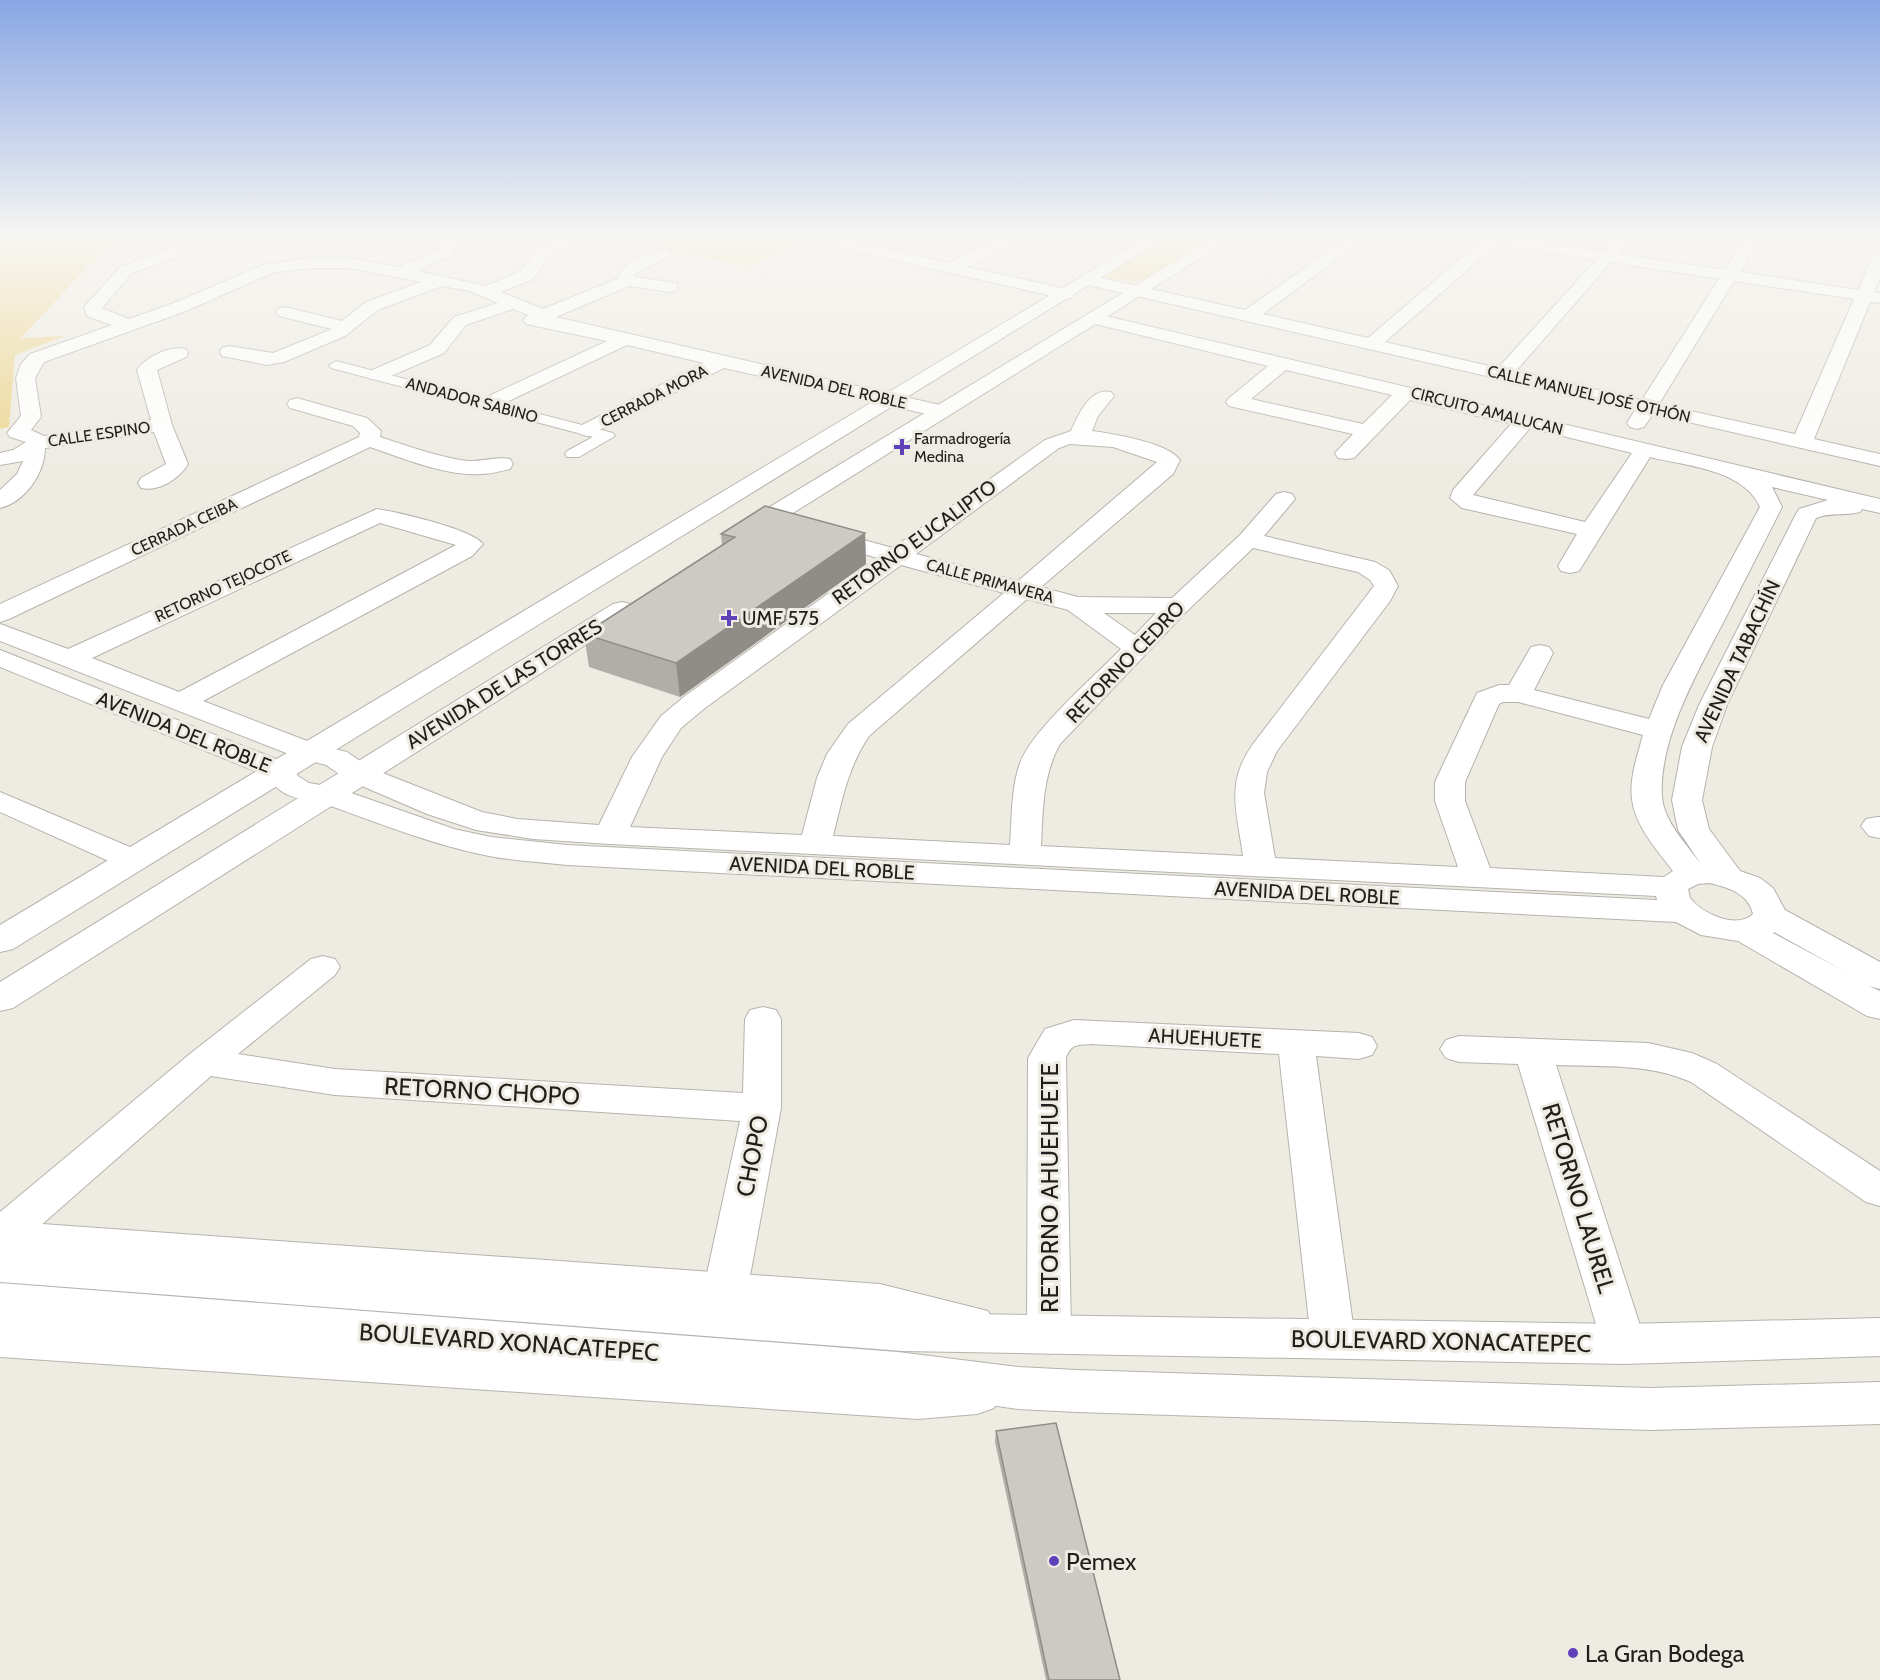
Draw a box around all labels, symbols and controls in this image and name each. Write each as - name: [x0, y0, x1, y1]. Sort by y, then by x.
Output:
- street label: CERRADA MORA: [597, 361, 711, 431]
- street label: AVENIDA DEL ROBLE: [760, 361, 909, 413]
- street label: CALLE MANUEL JOSÉ OTHÓN: [1486, 361, 1692, 427]
- street label: ANDADOR SABINO: [404, 373, 540, 427]
- street label: CIRCUITO AMALUCAN: [1409, 383, 1565, 439]
- street label: CALLE ESPINO: [47, 417, 151, 451]
- place label: Farmadrogería Medina: [914, 429, 1011, 466]
- marker: Farmadrogería Medina: [895, 440, 909, 454]
- street label: RETORNO EUCALIPTO: [827, 474, 1001, 610]
- street label: CERRADA CEIBA: [128, 494, 240, 560]
- street label: RETORNO TEJOCOTE: [152, 546, 294, 626]
- street label: CALLE PRIMAVERA: [924, 555, 1056, 607]
- street label: AVENIDA TABACHÍN: [1689, 576, 1785, 746]
- street label: RETORNO CEDRO: [1061, 596, 1189, 728]
- place label: UMF 575: [742, 606, 819, 630]
- marker: UMF 575: [720, 609, 738, 627]
- street label: AVENIDA DE LAS TORRES: [402, 614, 606, 754]
- street label: AVENIDA DEL ROBLE: [93, 686, 275, 778]
- street label: AVENIDA DEL ROBLE: [729, 851, 915, 885]
- street label: AVENIDA DEL ROBLE: [1214, 876, 1400, 910]
- street label: AHUEHUETE: [1148, 1023, 1262, 1053]
- street label: RETORNO AHUEHUETE: [1035, 1063, 1064, 1313]
- street label: RETORNO CHOPO: [383, 1071, 581, 1111]
- street label: RETORNO LAUREL: [1536, 1099, 1622, 1297]
- street label: CHOPO: [730, 1113, 774, 1199]
- street label: BOULEVARD XONACATEPEC: [358, 1317, 660, 1367]
- street label: BOULEVARD XONACATEPEC: [1291, 1324, 1591, 1358]
- place label: Pemex: [1066, 1547, 1137, 1576]
- marker: Pemex: [1047, 1554, 1061, 1568]
- place label: La Gran Bodega: [1585, 1639, 1745, 1668]
- marker: La Gran Bodega: [1566, 1646, 1580, 1660]

